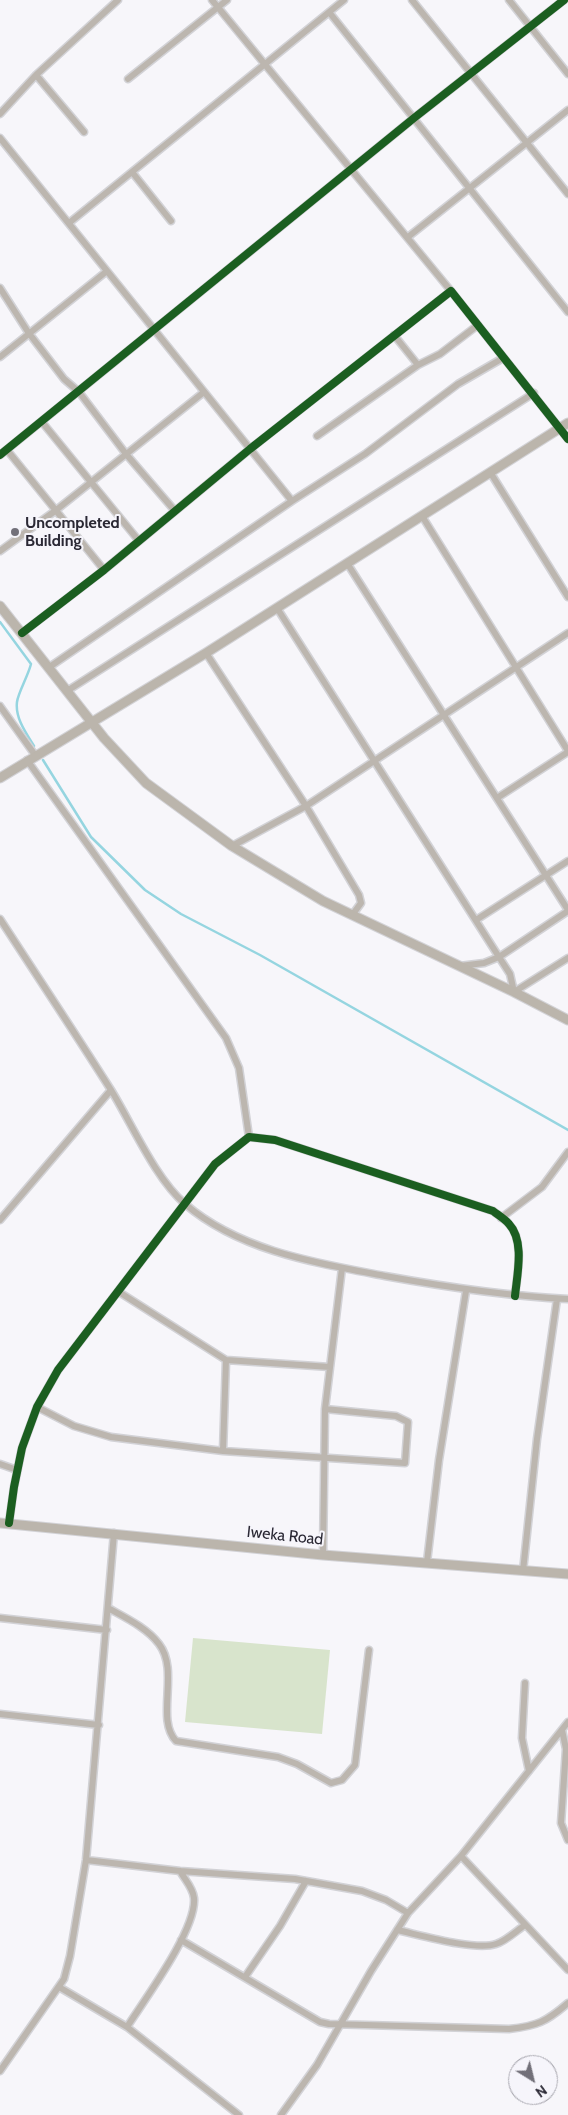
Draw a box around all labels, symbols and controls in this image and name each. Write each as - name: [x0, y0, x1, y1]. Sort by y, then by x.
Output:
- place label: Uncompleted Building: [25, 513, 120, 551]
- marker: Uncompleted Building: [9, 526, 21, 538]
- street label: Iweka Road: [246, 1522, 324, 1550]
- north arrow: [508, 2055, 558, 2105]
- text: N: [532, 2081, 551, 2102]

